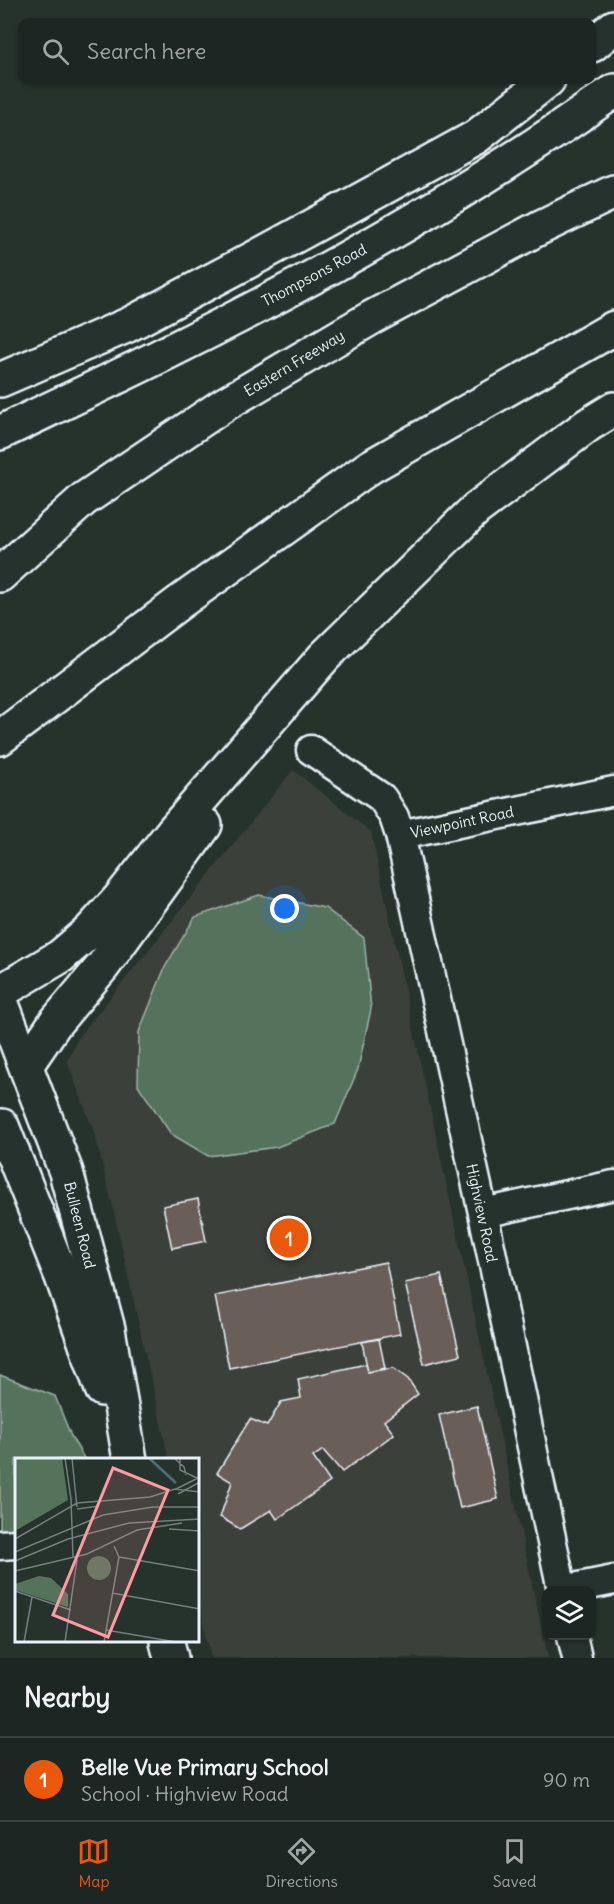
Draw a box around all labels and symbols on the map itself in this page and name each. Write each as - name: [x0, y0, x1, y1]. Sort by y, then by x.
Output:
- street label: Thompsons Road: [258, 239, 370, 311]
- street label: Eastern Freeway: [240, 326, 348, 400]
- street label: Viewpoint Road: [409, 802, 516, 842]
- your location: [270, 894, 299, 923]
- street label: Highview Road: [462, 1162, 502, 1264]
- street label: Bulleen Road: [60, 1180, 100, 1271]
- pin: 1: [270, 1216, 308, 1260]
- inset map: [15, 1458, 200, 1643]

